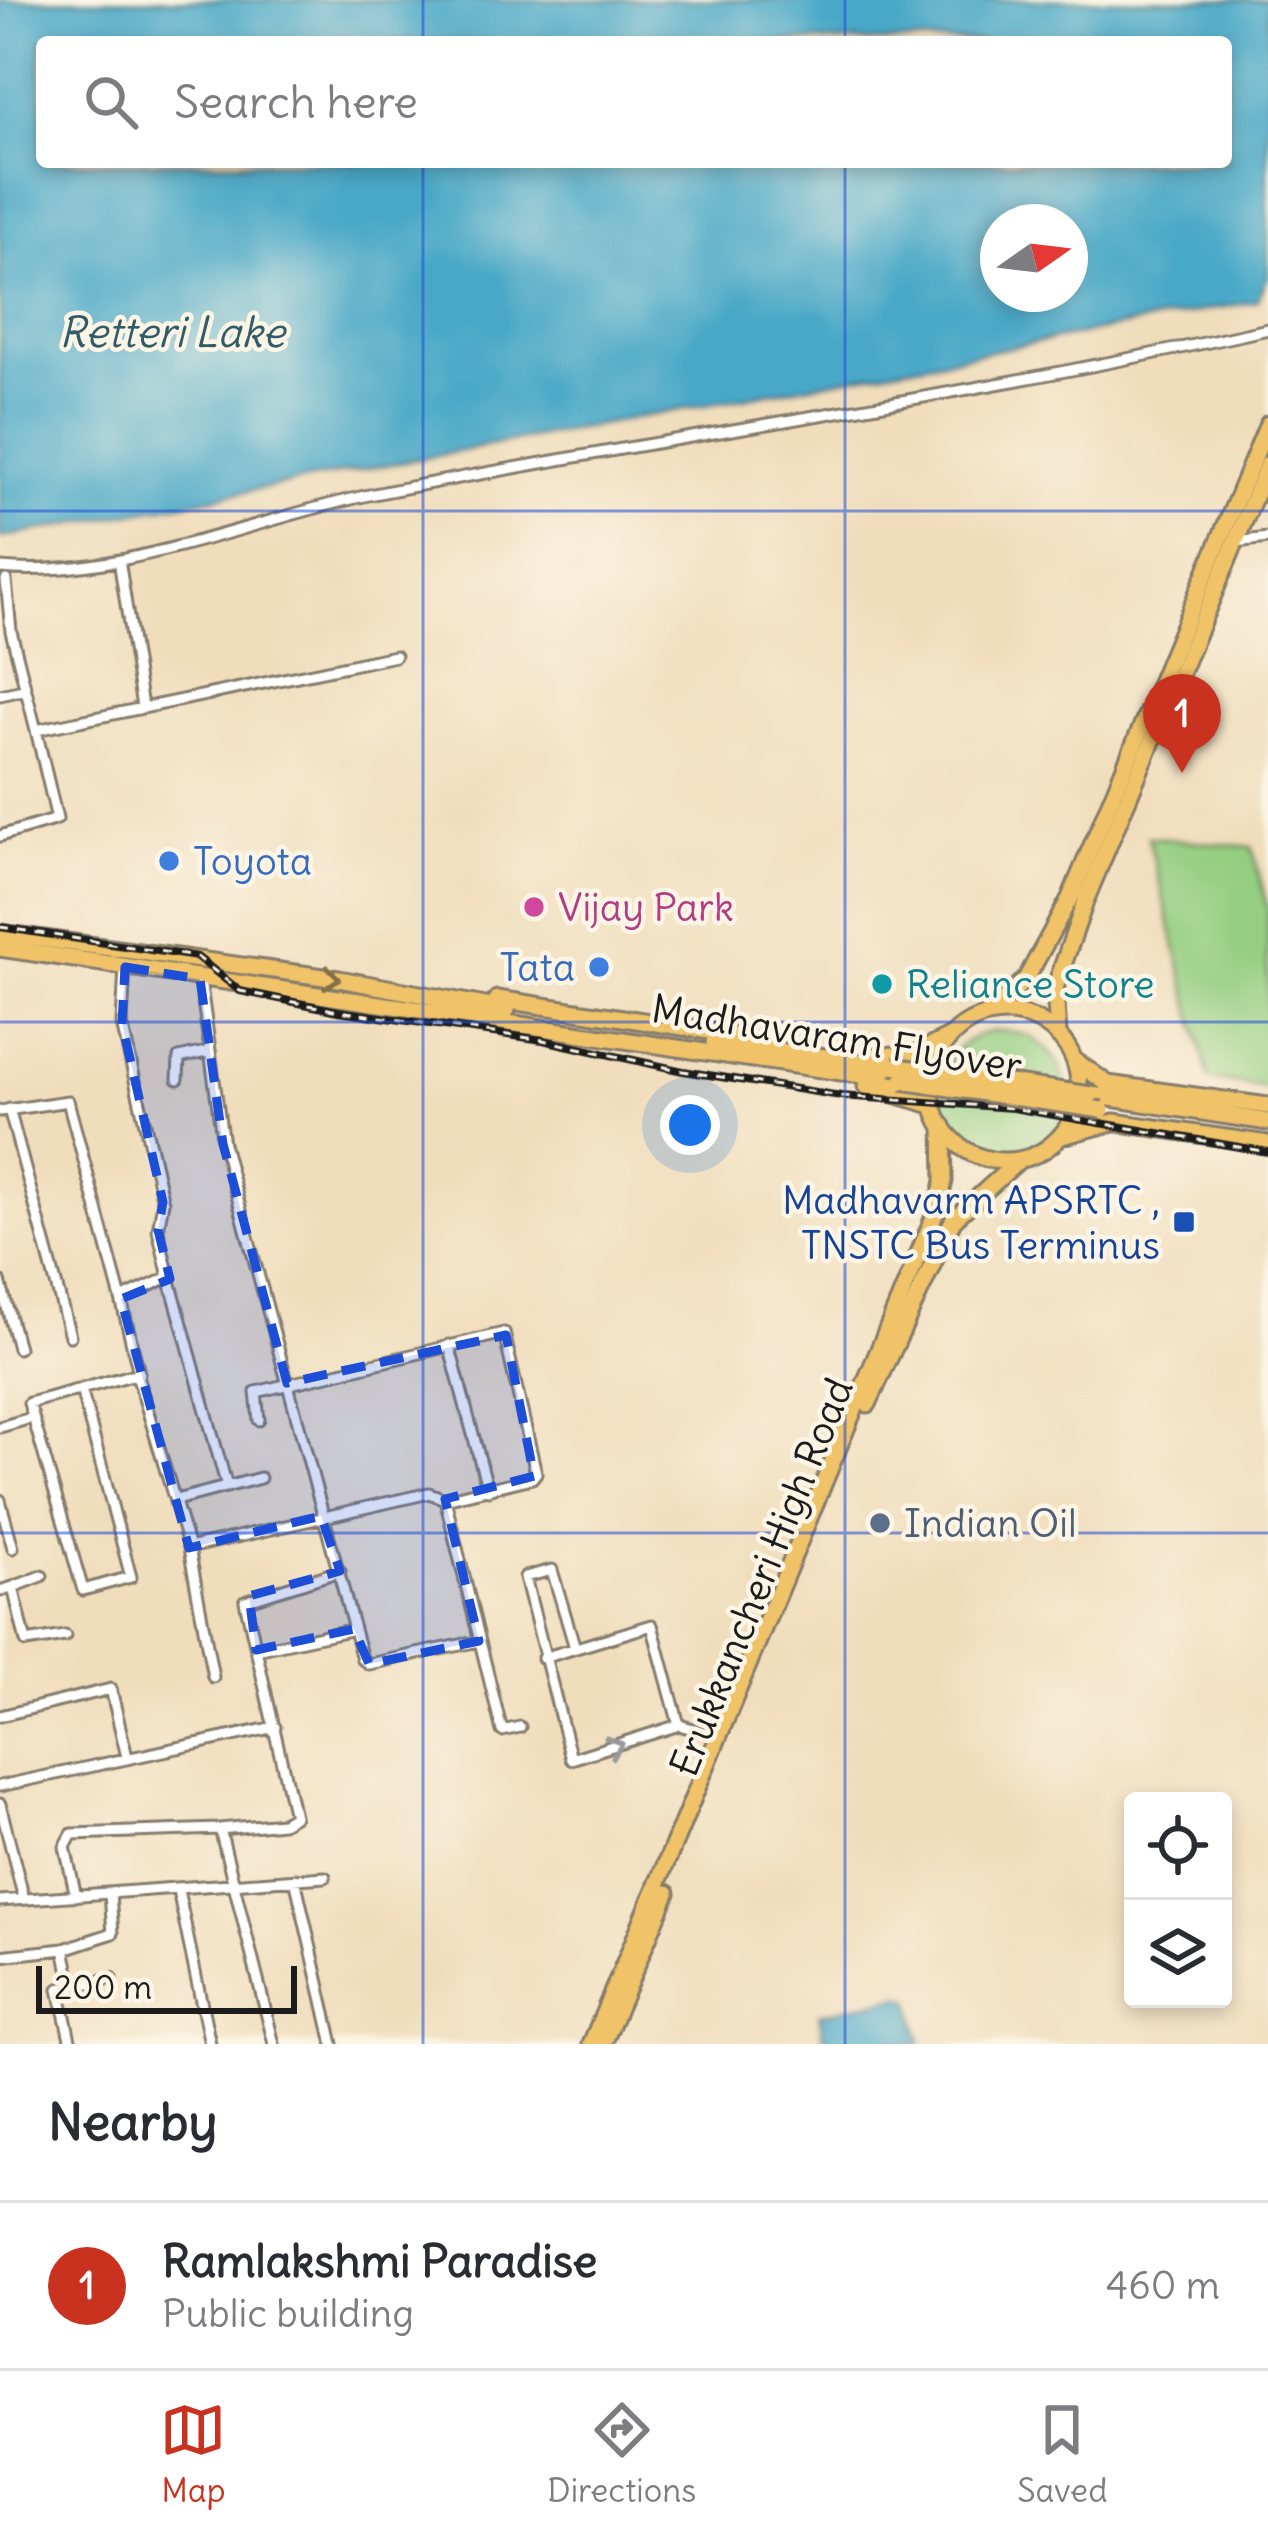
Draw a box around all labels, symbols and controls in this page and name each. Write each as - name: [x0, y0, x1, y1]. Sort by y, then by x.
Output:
- search box: [36, 36, 1232, 168]
- icon: search: [78, 69, 144, 135]
- text: Search here: [174, 74, 418, 130]
- north arrow: [980, 204, 1088, 312]
- water label: Retteri Lake: [59, 306, 288, 358]
- pin: 1: [1143, 674, 1221, 773]
- place label: Toyota: [193, 837, 312, 886]
- marker: Toyota: [156, 848, 182, 874]
- place label: Vijay Park: [558, 883, 734, 932]
- marker: Vijay Park: [521, 894, 547, 920]
- place label: Tata: [499, 943, 575, 992]
- marker: Tata: [586, 954, 612, 980]
- place label: Reliance Store: [906, 960, 1155, 1009]
- one-way arrow: [322, 965, 341, 991]
- marker: Reliance Store: [869, 971, 895, 997]
- street label: Madhavaram Flyover: [648, 984, 1026, 1091]
- your location: [660, 1095, 720, 1155]
- place label: Madhavarm APSRTC , TNSTC Bus Terminus: [782, 1176, 1160, 1270]
- marker: Madhavarm APSRTC , TNSTC Bus Terminus: [1171, 1209, 1197, 1235]
- street label: Erukkancheri High Road: [659, 1371, 864, 1783]
- place label: Indian Oil: [904, 1499, 1077, 1548]
- marker: Indian Oil: [867, 1510, 893, 1536]
- one-way arrow: [604, 1736, 625, 1761]
- map controls: [1124, 1792, 1232, 2008]
- button: locate: [1124, 1792, 1232, 1900]
- button: layers: [1124, 1900, 1232, 2008]
- scale bar: [36, 1960, 297, 2013]
- text: 200 m: [54, 1966, 152, 2008]
- text: Nearby: [48, 2090, 217, 2154]
- text: Ramlakshmi Paradise: [162, 2233, 597, 2289]
- text: 1: [79, 2261, 95, 2310]
- text: 460 m: [1106, 2261, 1220, 2310]
- text: Public building: [162, 2289, 414, 2338]
- tab: Map: [160, 2397, 226, 2511]
- tab: Directions: [547, 2397, 696, 2511]
- tab: Saved: [1017, 2397, 1108, 2511]

